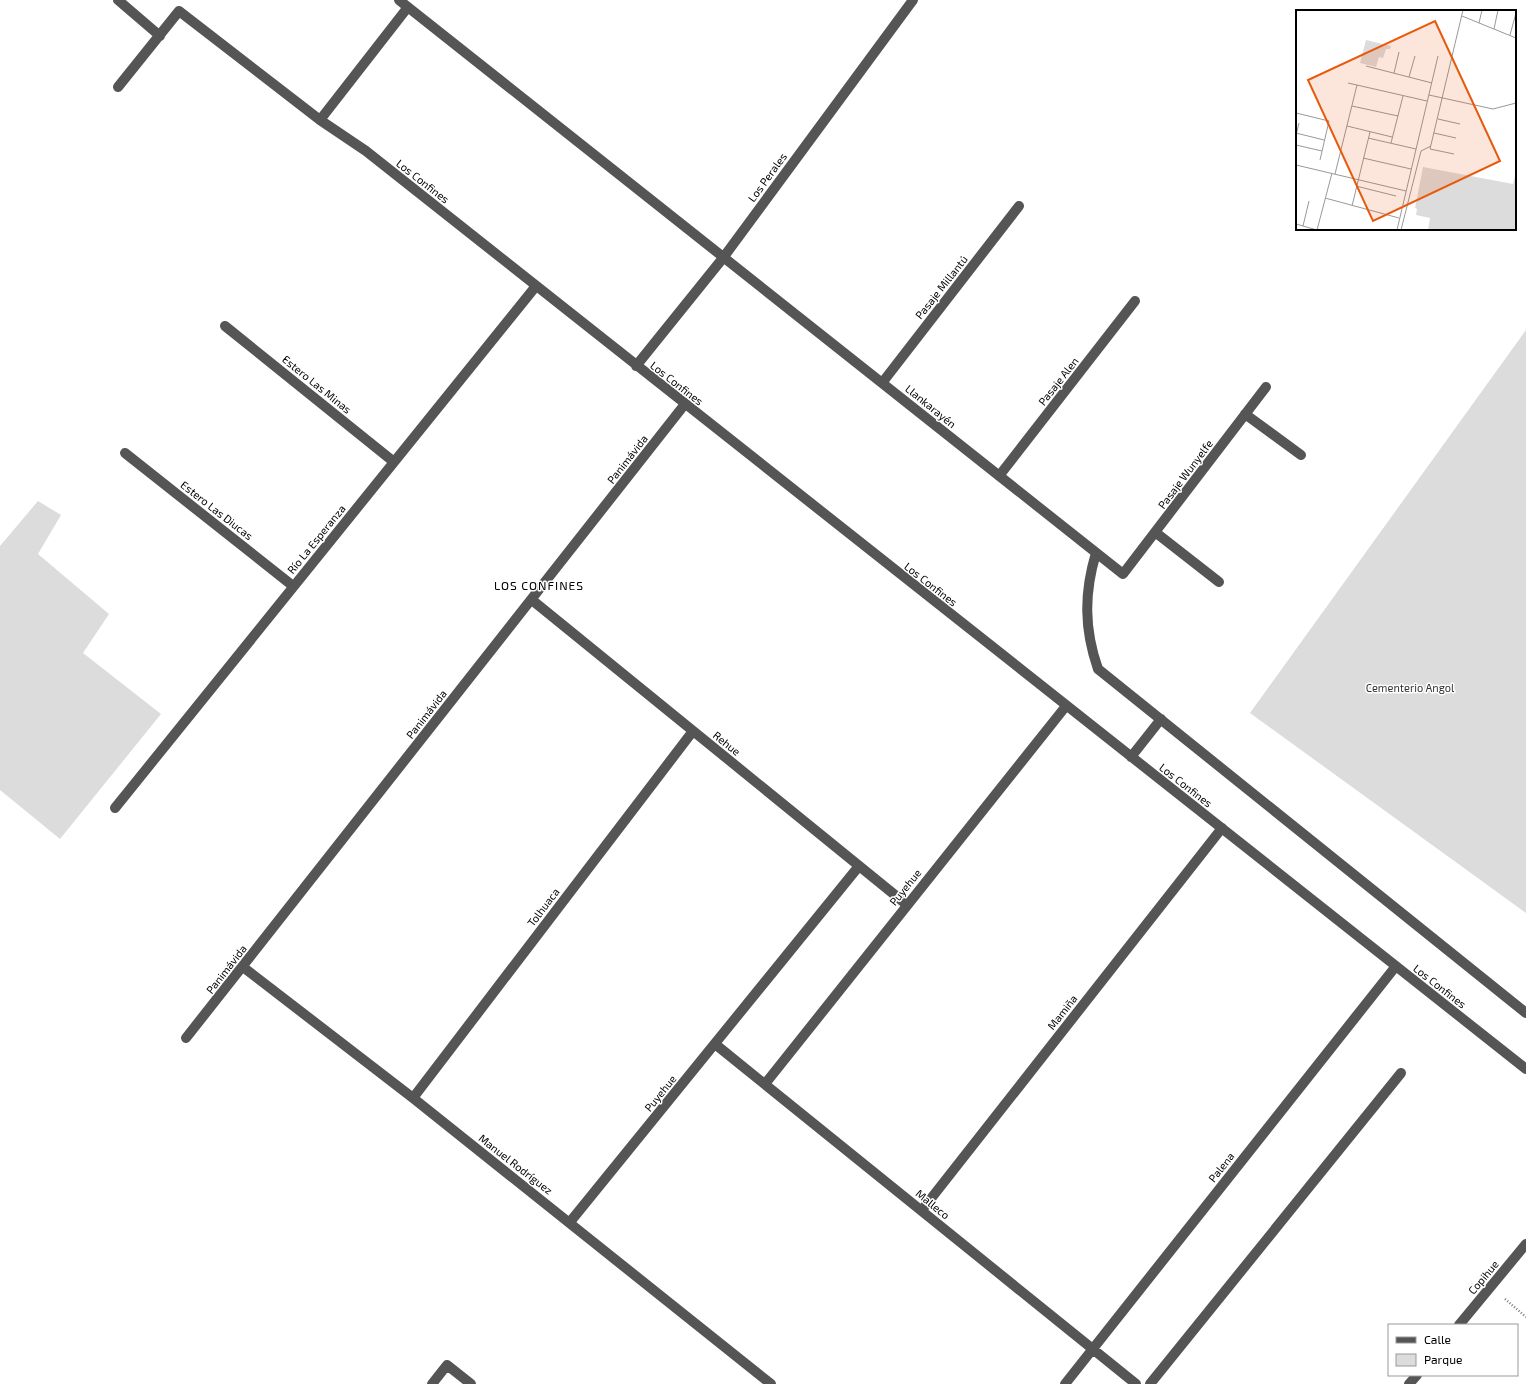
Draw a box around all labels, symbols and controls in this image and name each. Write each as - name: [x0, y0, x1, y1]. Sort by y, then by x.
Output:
- inset map: [1296, 10, 1516, 230]
- street label: Los Perales: [745, 150, 789, 204]
- street label: Los Confines: [394, 156, 452, 206]
- street label: Pasaje Millantú: [912, 253, 971, 322]
- street label: Estero Las Minas: [280, 352, 354, 416]
- street label: Pasaje Alen: [1035, 354, 1082, 408]
- street label: Los Confines: [648, 358, 706, 408]
- street label: Llankarayén: [903, 382, 959, 430]
- street label: Panimávida: [604, 432, 650, 486]
- street label: Pasaje Wunyelfe: [1155, 437, 1216, 512]
- street label: Estero Las Diucas: [178, 478, 256, 542]
- street label: Río La Esperanza: [284, 502, 348, 576]
- street label: Los Confines: [902, 559, 960, 609]
- district label: LOS CONFINES: [494, 578, 584, 592]
- park label: Cementerio Angol: [1366, 681, 1455, 694]
- street label: Panimávida: [403, 687, 449, 741]
- street label: Rehue: [711, 728, 743, 758]
- street label: Los Confines: [1157, 760, 1215, 810]
- street label: Puyehue: [886, 866, 924, 908]
- street label: Tolhuaca: [524, 885, 562, 929]
- street label: Panimávida: [203, 942, 249, 996]
- street label: Los Confines: [1411, 961, 1469, 1011]
- street label: Mamiña: [1044, 992, 1080, 1032]
- street label: Puyehue: [641, 1072, 679, 1114]
- street label: Manuel Rodríguez: [477, 1131, 556, 1197]
- street label: Palena: [1205, 1150, 1237, 1184]
- street label: Malleco: [913, 1186, 953, 1222]
- street label: Copihue: [1465, 1257, 1501, 1297]
- legend: [1388, 1324, 1518, 1376]
- text: Calle: [1424, 1332, 1451, 1346]
- text: Parque: [1424, 1352, 1462, 1366]

